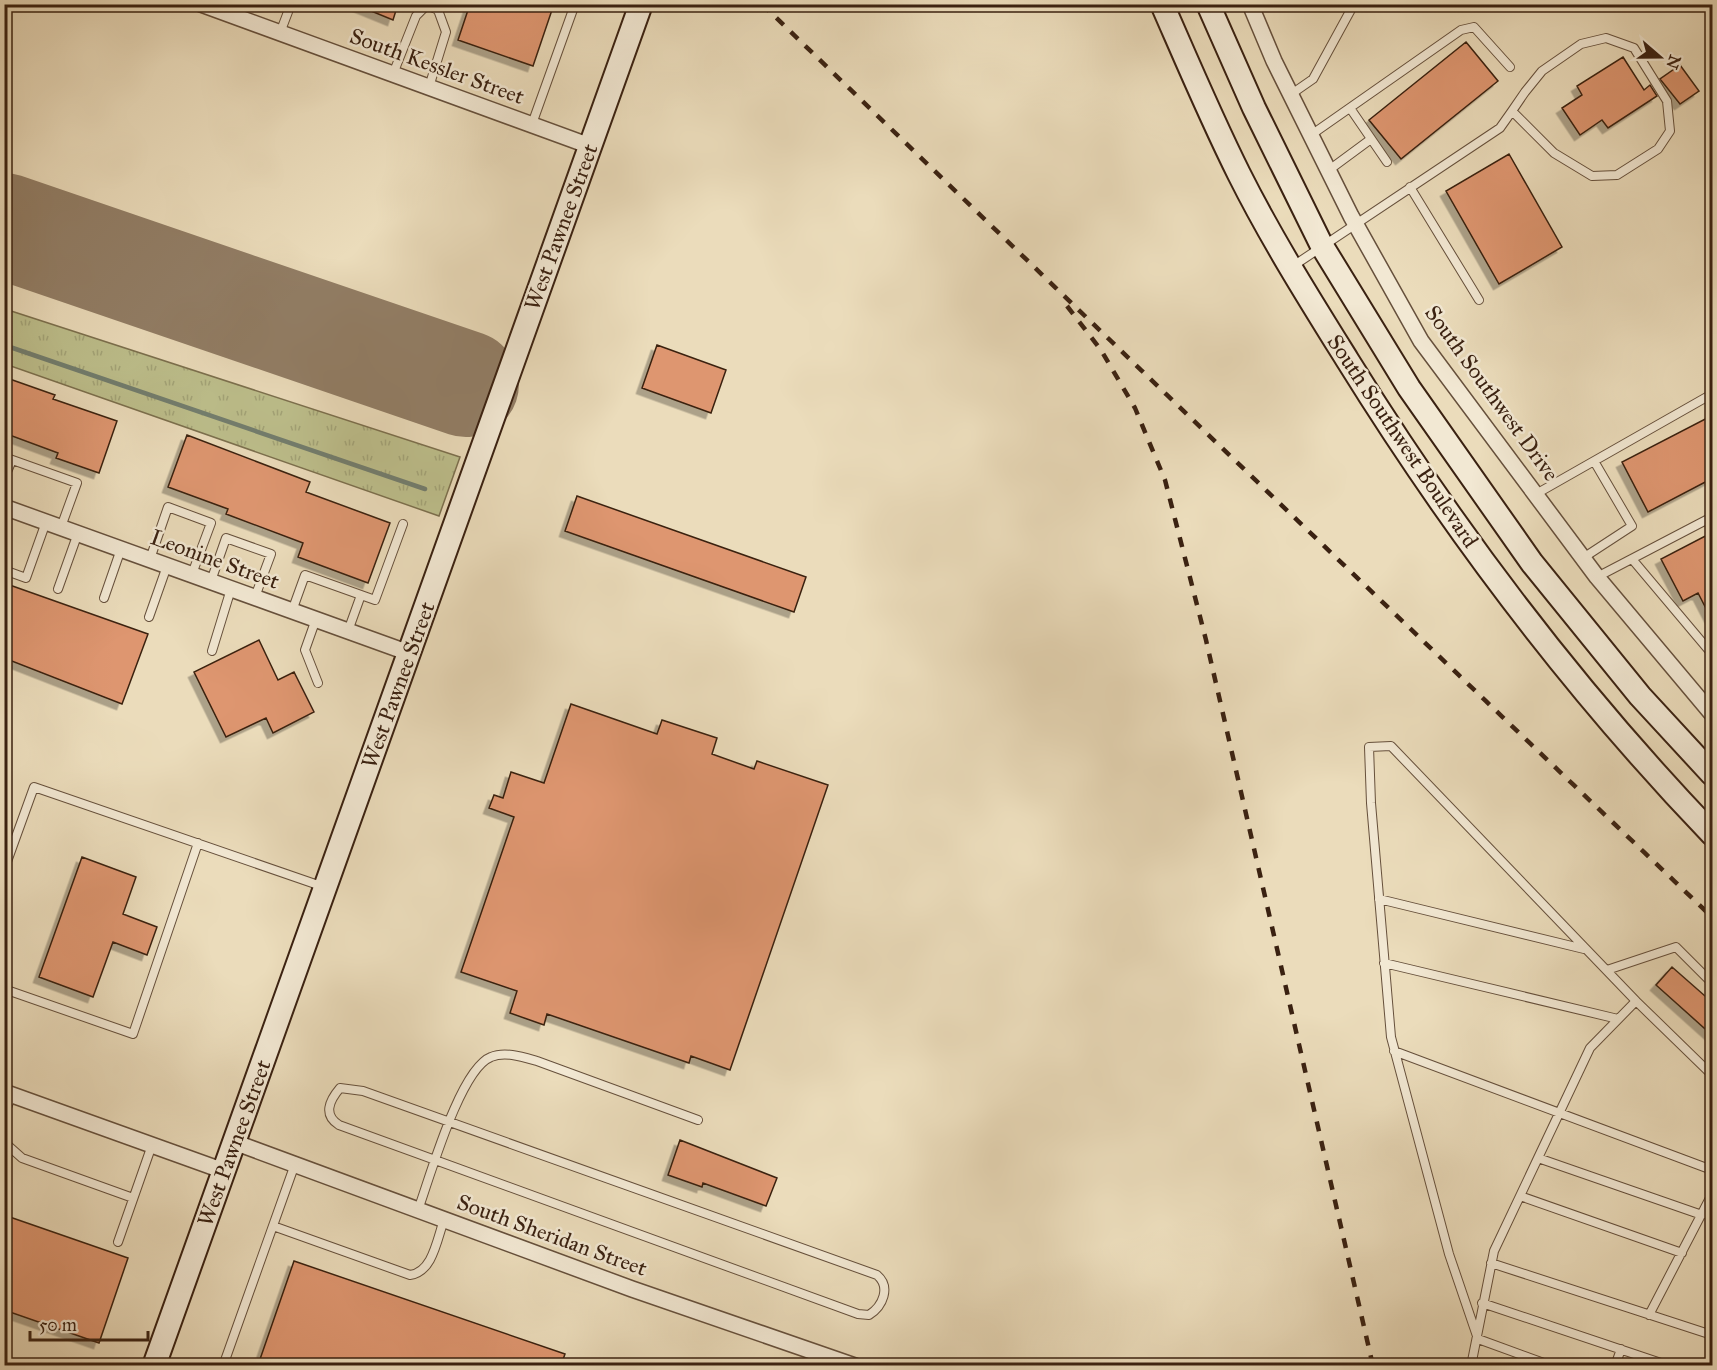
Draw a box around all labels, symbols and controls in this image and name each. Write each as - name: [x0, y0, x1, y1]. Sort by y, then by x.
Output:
- street label: South Kessler Street: [346, 22, 528, 110]
- north arrow: [1630, 27, 1690, 87]
- text: N: [1662, 52, 1685, 72]
- street label: West Pawnee Street: [518, 140, 604, 314]
- street label: South Southwest Drive: [1419, 300, 1565, 486]
- street label: South Southwest Boulevard: [1322, 329, 1484, 553]
- street label: Leonine Street: [147, 523, 283, 595]
- street label: West Pawnee Street: [355, 598, 441, 772]
- street label: West Pawnee Street: [191, 1056, 277, 1230]
- street label: South Sheridan Street: [453, 1188, 651, 1282]
- scale bar: [30, 1304, 148, 1342]
- text: 50 m: [39, 1314, 77, 1336]

